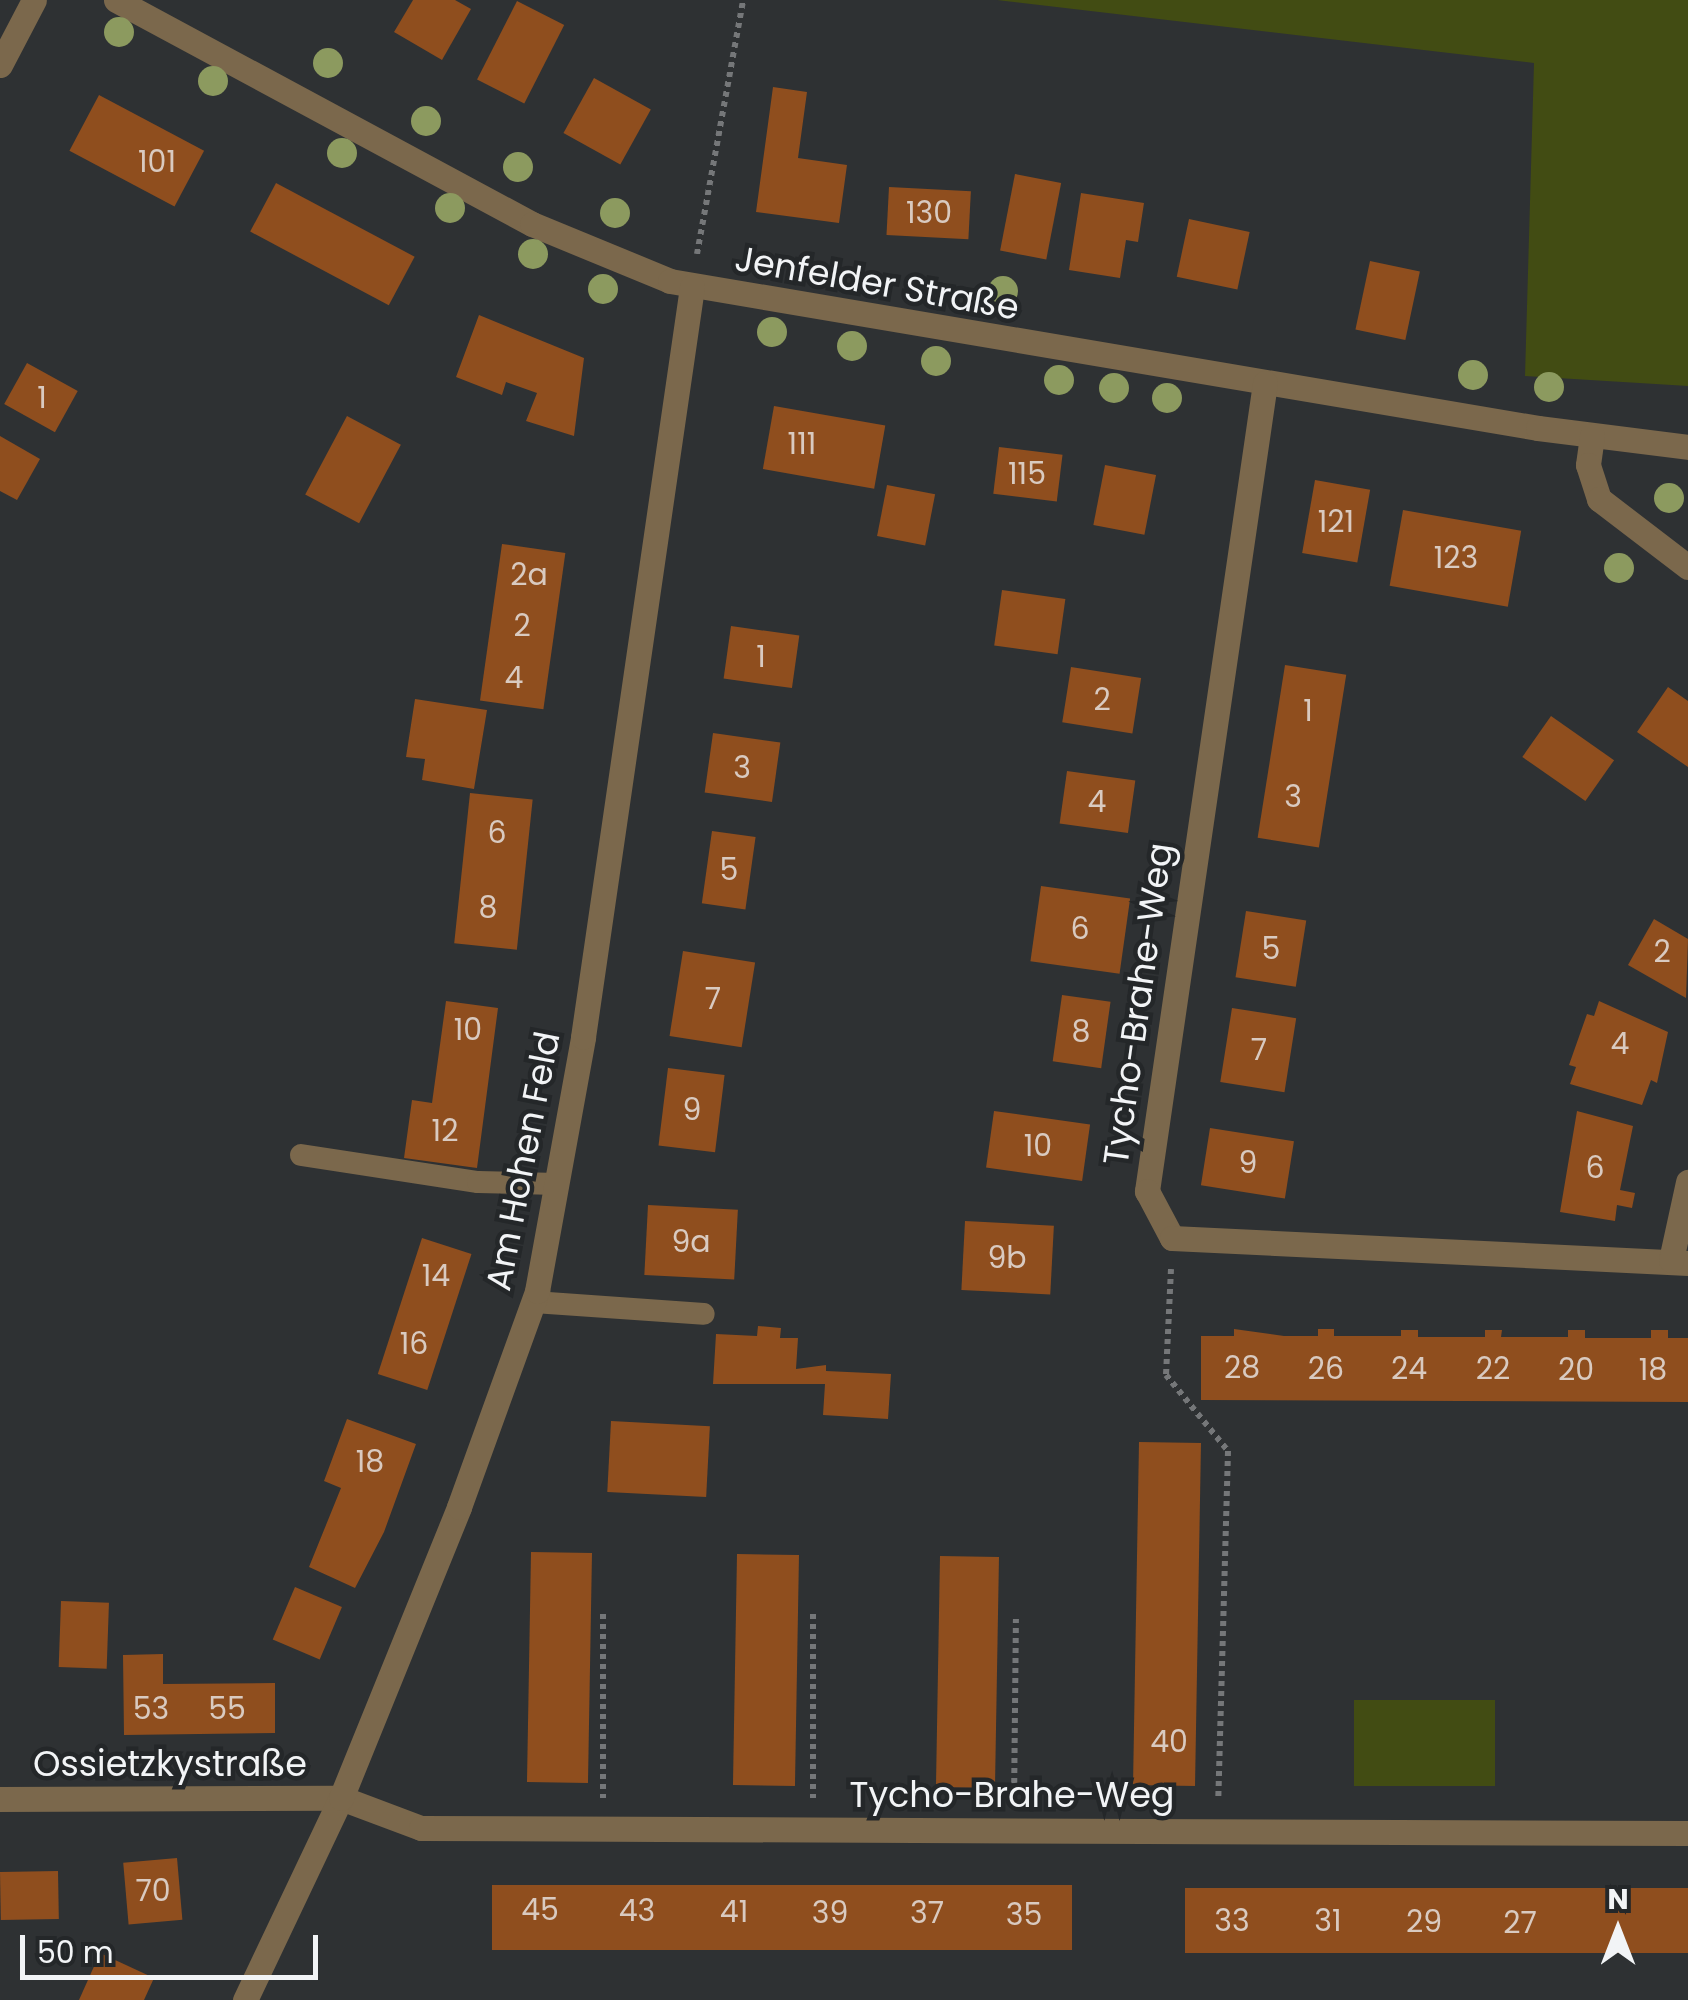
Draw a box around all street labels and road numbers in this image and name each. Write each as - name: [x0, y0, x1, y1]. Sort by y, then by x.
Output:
- street label: Jenfelder Straße: [732, 237, 1022, 329]
- street label: Tycho-Brahe-Weg: [1095, 840, 1181, 1168]
- street label: Am Hohen Feld: [477, 1028, 569, 1294]
- street label: Ossietzkystraße: [33, 1743, 307, 1785]
- street label: Tycho-Brahe-Weg: [849, 1774, 1175, 1816]

